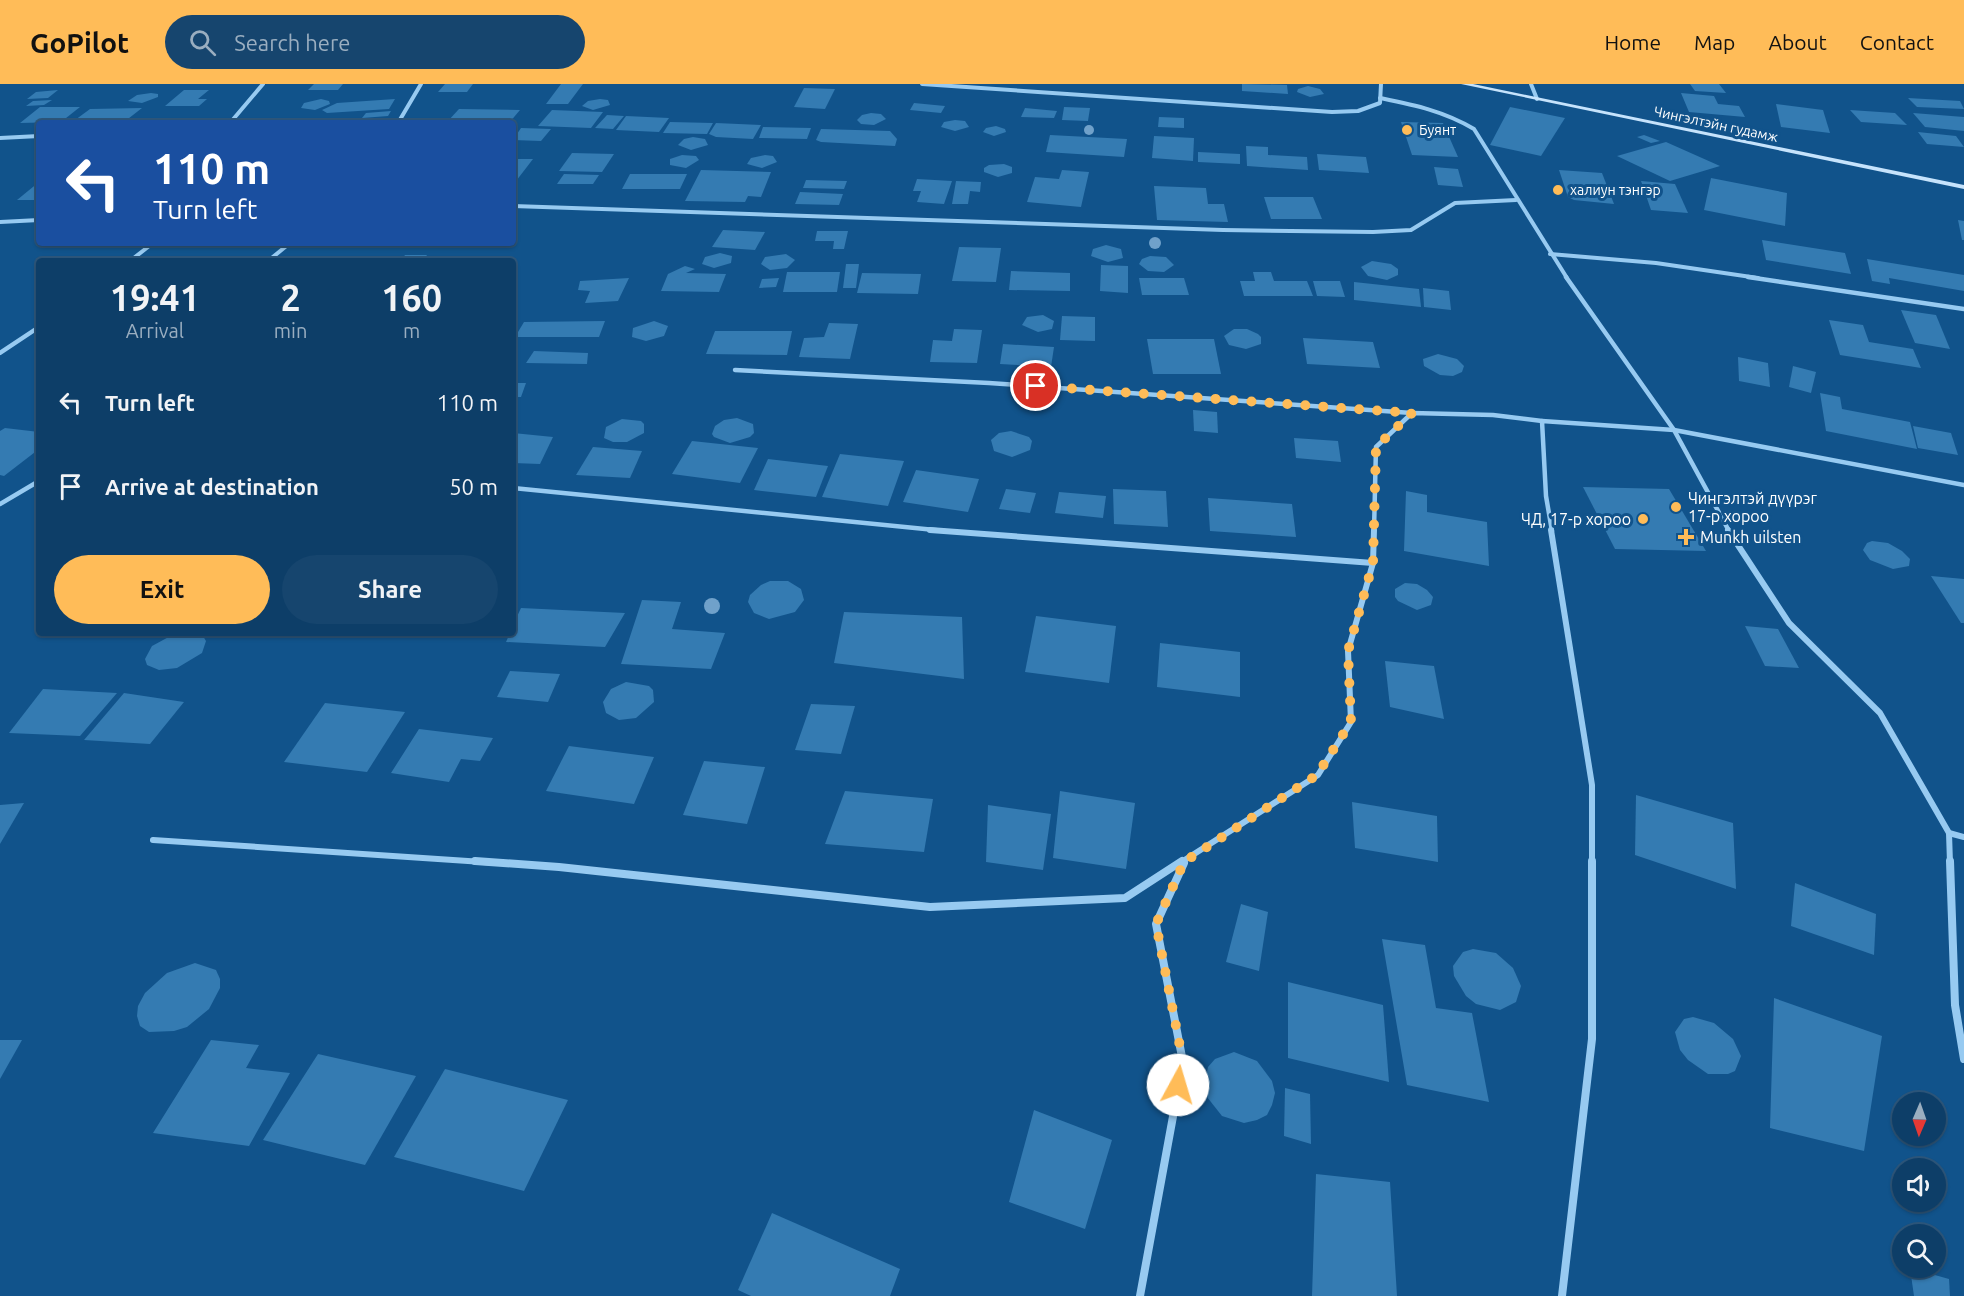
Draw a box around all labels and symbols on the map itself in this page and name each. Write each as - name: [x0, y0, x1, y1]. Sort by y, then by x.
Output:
- street label: Чингэлтэйн гудамж: [1652, 103, 1780, 145]
- place label: Буянт: [1419, 122, 1456, 138]
- marker: Буянт: [1400, 123, 1414, 137]
- place label: халиун тэнгэр: [1570, 182, 1661, 198]
- marker: халиун тэнгэр: [1551, 183, 1565, 197]
- pin: [1010, 360, 1061, 411]
- place label: Чингэлтэй дүүрэг 17-р хороо: [1688, 489, 1818, 525]
- marker: Чингэлтэй дүүрэг 17-р хороо: [1669, 500, 1683, 514]
- place label: ЧД, 17-р хороо: [1521, 510, 1631, 528]
- marker: ЧД, 17-р хороо: [1636, 512, 1650, 526]
- marker: Munkh uilsten: [1677, 528, 1695, 546]
- place label: Munkh uilsten: [1700, 528, 1801, 546]
- position arrow: [1146, 1053, 1210, 1117]
- north arrow: [1892, 1092, 1946, 1146]

